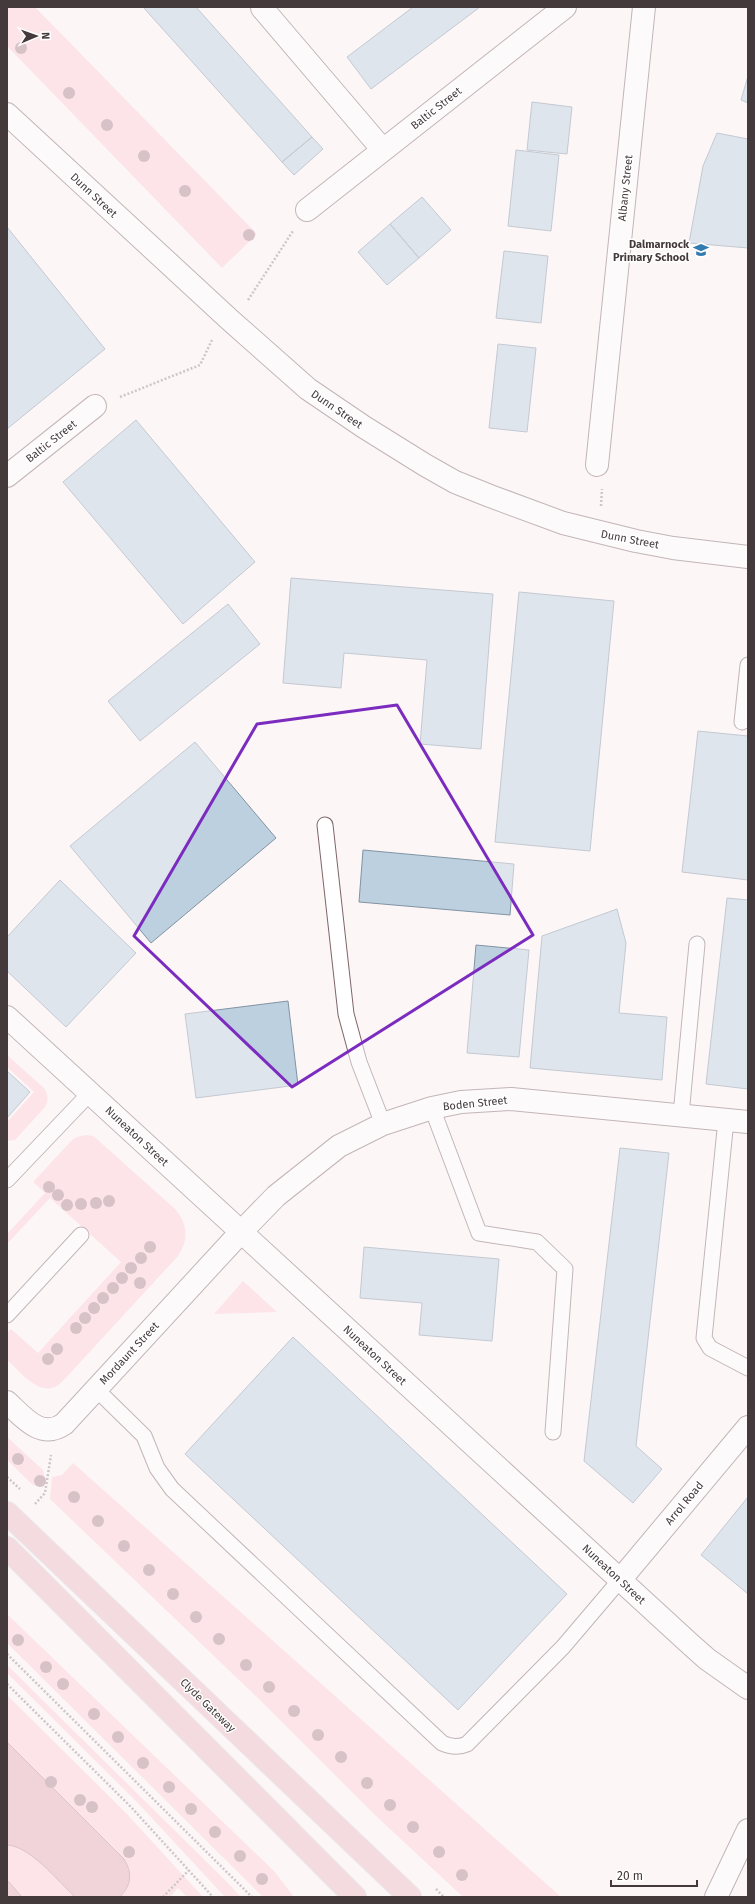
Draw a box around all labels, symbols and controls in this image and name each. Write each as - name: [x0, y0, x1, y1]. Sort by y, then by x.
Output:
- north arrow: [16, 16, 56, 56]
- text: N: [39, 32, 52, 40]
- street label: Baltic Street: [408, 85, 464, 132]
- street label: Albany Street: [616, 154, 635, 222]
- street label: Dunn Street: [68, 170, 120, 220]
- place label: Dalmarnock Primary School: [613, 238, 690, 264]
- school or university icon: Dalmarnock Primary School: [692, 241, 710, 259]
- street label: Dunn Street: [309, 387, 365, 431]
- street label: Baltic Street: [23, 418, 79, 465]
- street label: Dunn Street: [600, 527, 660, 552]
- street label: Boden Street: [442, 1094, 508, 1113]
- street label: Nuneaton Street: [102, 1104, 171, 1169]
- street label: Mordaunt Street: [97, 1319, 162, 1387]
- street label: Nuneaton Street: [340, 1323, 409, 1388]
- street label: Arrol Road: [663, 1479, 706, 1528]
- street label: Nuneaton Street: [579, 1542, 648, 1607]
- street label: Clyde Gateway: [177, 1676, 238, 1735]
- scale bar: [611, 1862, 697, 1888]
- text: 20 m: [617, 1869, 643, 1883]

